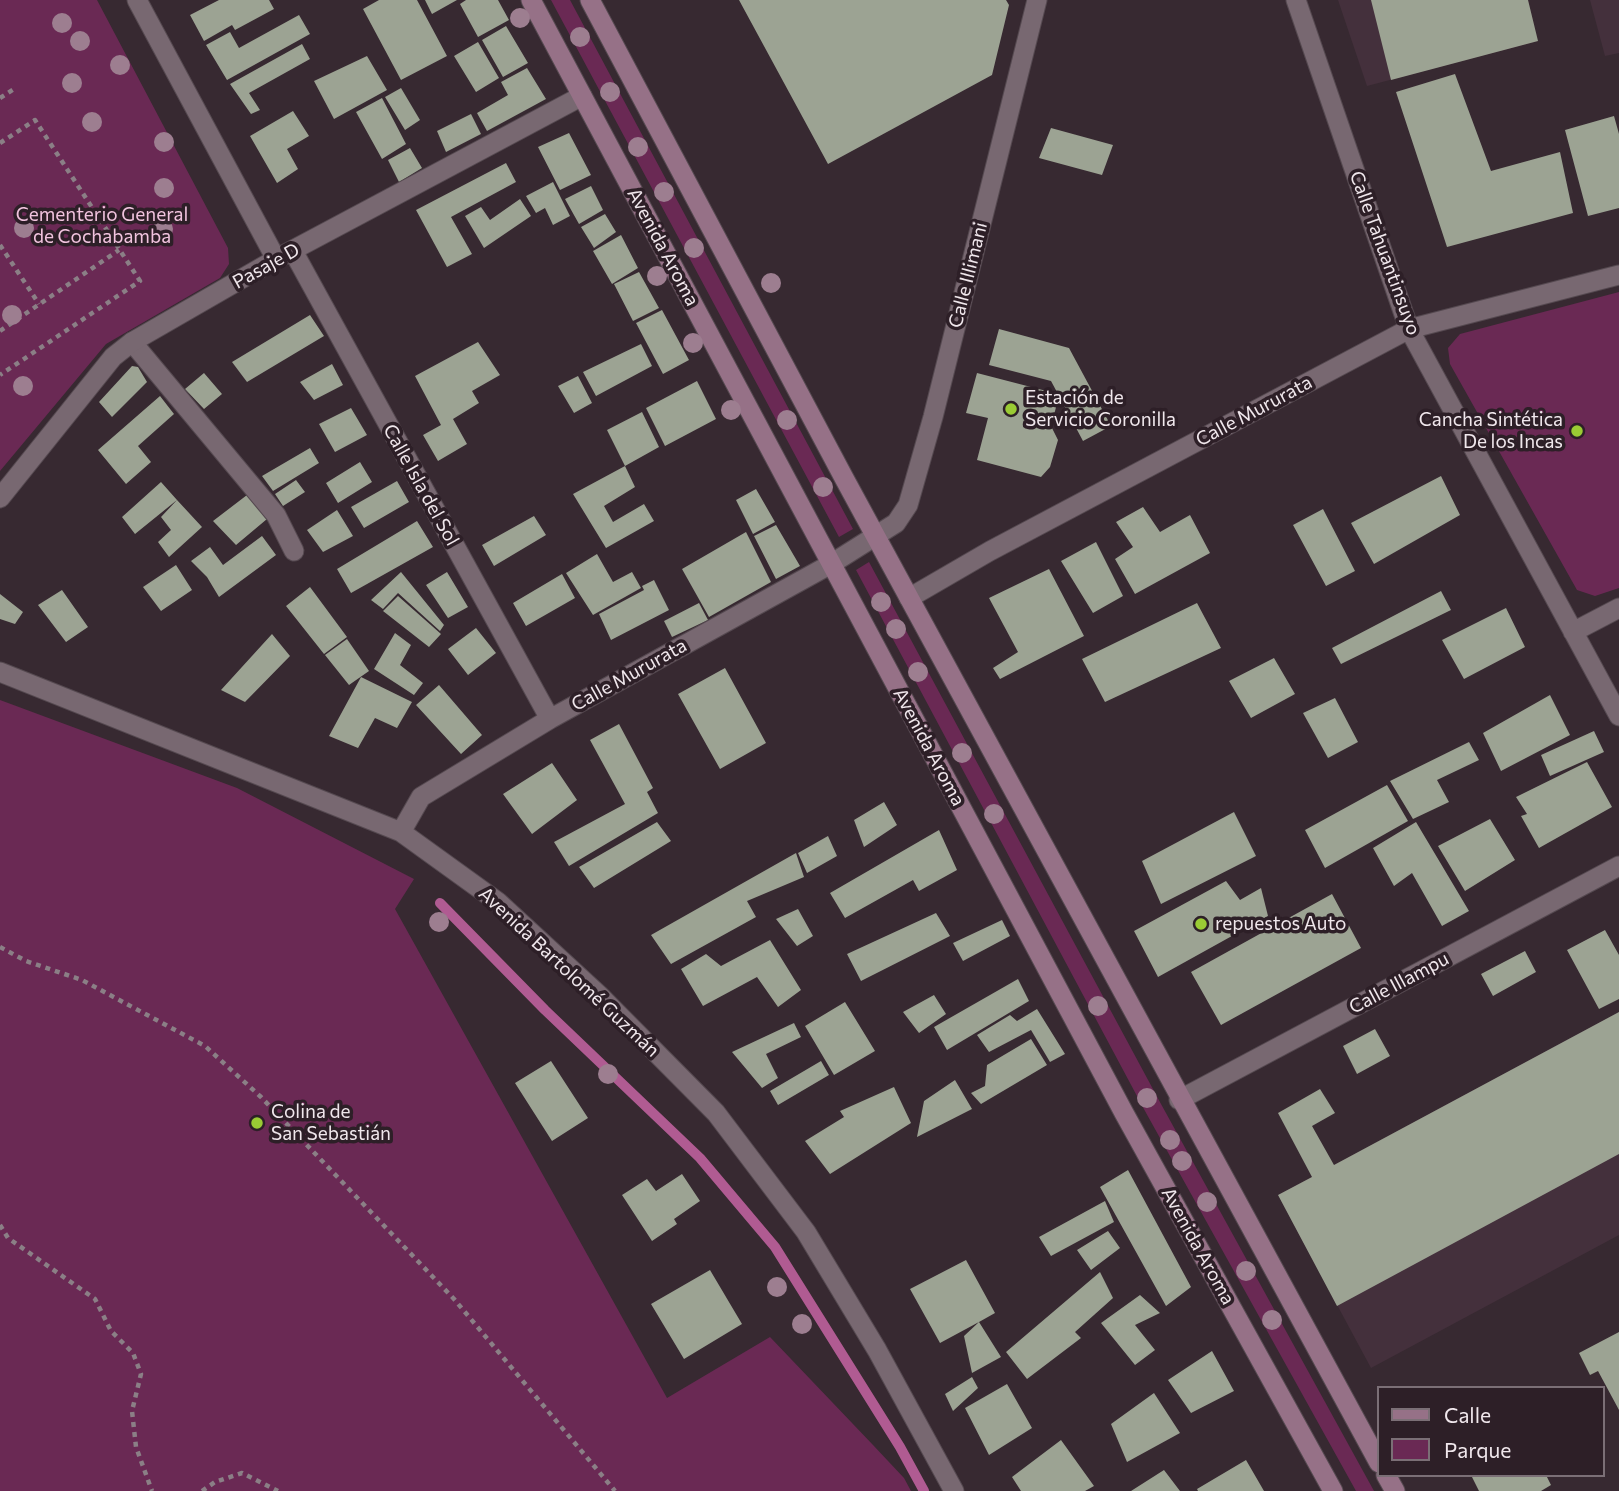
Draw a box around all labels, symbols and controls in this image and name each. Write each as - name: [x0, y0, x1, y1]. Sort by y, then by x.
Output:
- street label: Calle Tahuantinsuyo: [1345, 168, 1425, 338]
- street label: Avenida Aroma: [622, 184, 704, 310]
- park label: Cementerio General de Cochabamba: [16, 204, 188, 248]
- street label: Calle Illimani: [944, 220, 992, 330]
- street label: Pasaje D: [229, 238, 303, 294]
- street label: Calle Mururata: [1192, 371, 1316, 451]
- place label: Estación de Servicio Coronilla: [1025, 387, 1176, 431]
- marker: Estación de Servicio Coronilla: [1003, 401, 1019, 417]
- place label: Cancha Sintética De los Incas: [1419, 409, 1563, 453]
- street label: Calle Isla del Sol: [378, 420, 464, 550]
- marker: Cancha Sintética De los Incas: [1569, 423, 1585, 439]
- street label: Calle Mururata: [567, 634, 691, 716]
- street label: Avenida Aroma: [888, 684, 970, 810]
- street label: Avenida Bartolomé Guzmán: [474, 882, 664, 1062]
- place label: repuestos Auto: [1215, 913, 1346, 935]
- marker: repuestos Auto: [1193, 916, 1209, 932]
- street label: Calle Illampu: [1345, 947, 1453, 1019]
- place label: Colina de San Sebastián: [271, 1101, 391, 1145]
- marker: Colina de San Sebastián: [249, 1115, 265, 1131]
- street label: Avenida Aroma: [1156, 1183, 1240, 1309]
- legend: [1378, 1386, 1605, 1477]
- text: Calle: [1444, 1402, 1491, 1427]
- text: Parque: [1444, 1437, 1511, 1462]

